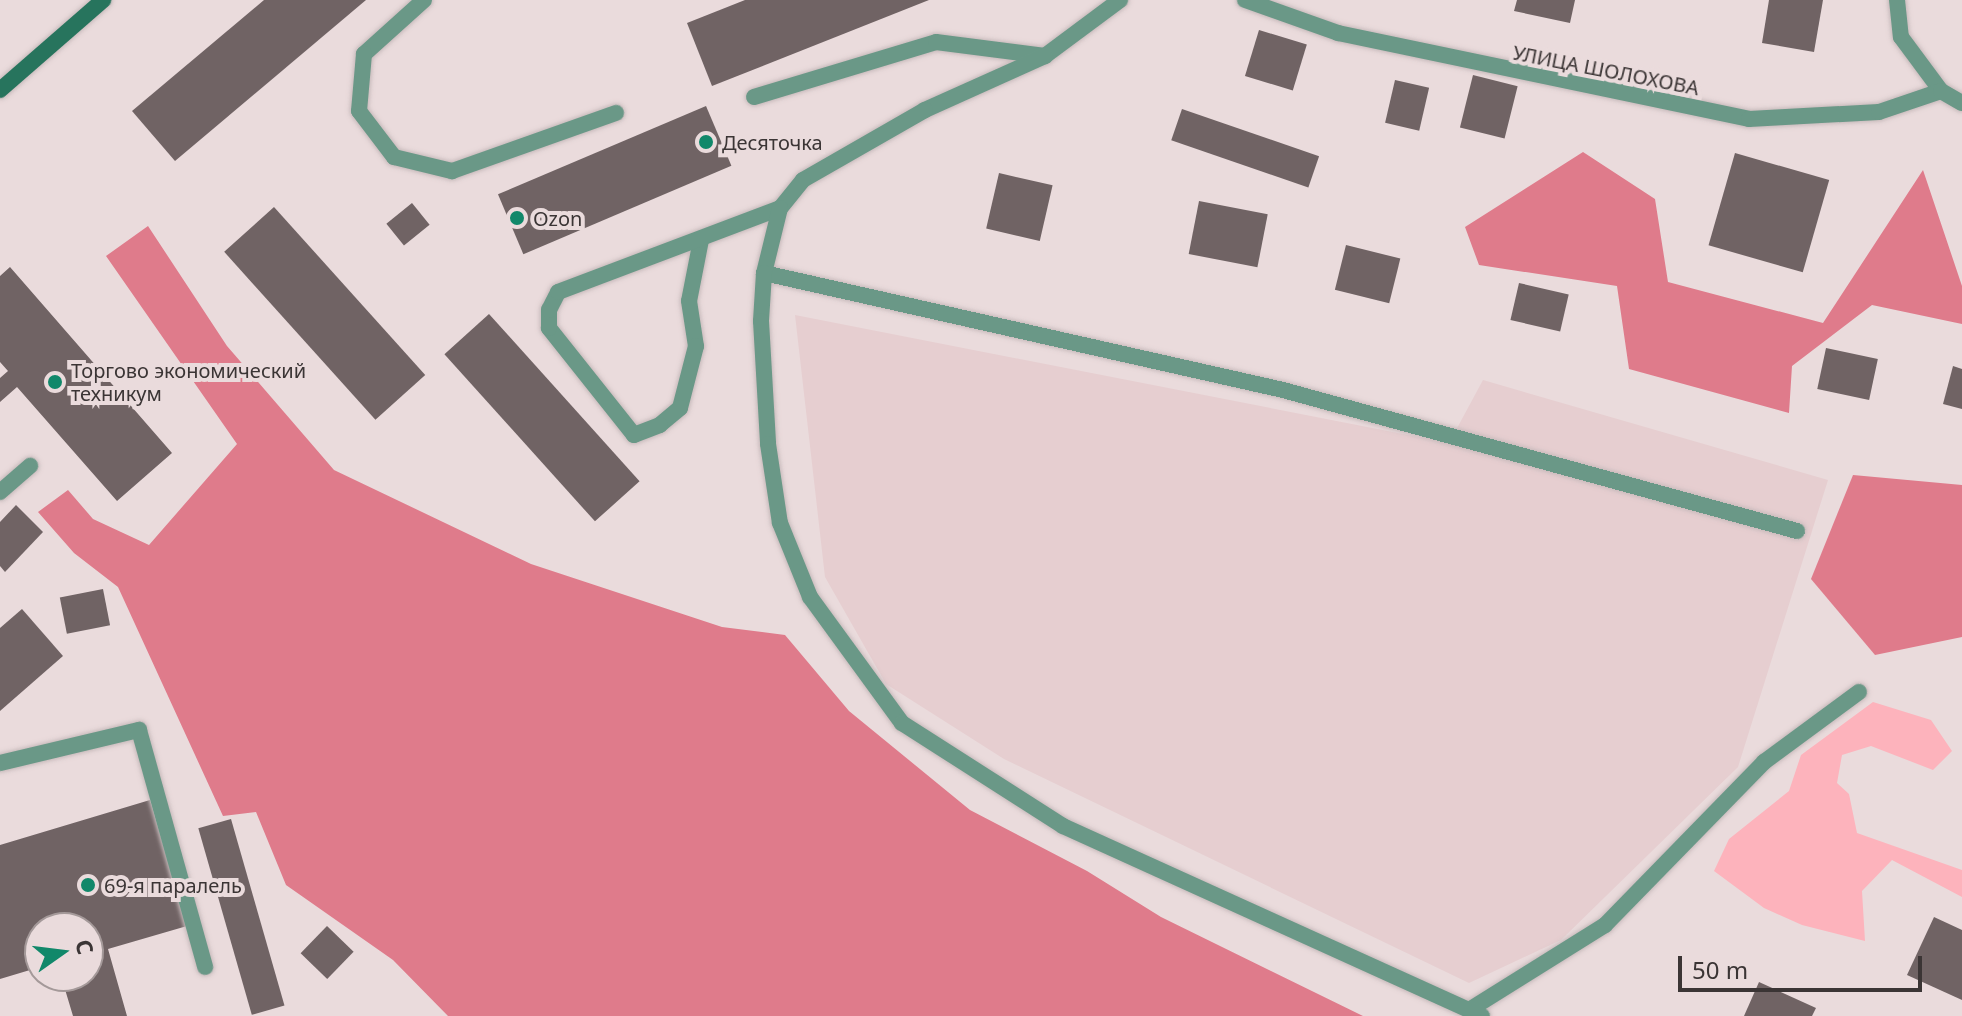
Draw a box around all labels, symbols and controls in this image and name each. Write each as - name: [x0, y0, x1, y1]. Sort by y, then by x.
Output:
- street label: УЛИЦА ШОЛОХОВА: [1511, 40, 1701, 100]
- place label: Десяточка: [722, 130, 823, 154]
- marker: Десяточка: [697, 133, 715, 151]
- place label: Ozon: [533, 206, 582, 230]
- marker: Ozon: [508, 209, 526, 227]
- place label: Торгово экономический техникум: [71, 358, 306, 405]
- marker: Торгово экономический техникум: [46, 373, 64, 391]
- place label: 69-я паралель: [104, 873, 242, 897]
- marker: 69-я паралель: [79, 876, 97, 894]
- north arrow: [24, 912, 104, 992]
- text: С: [69, 936, 102, 957]
- scale bar: [1682, 940, 1926, 990]
- text: 50 m: [1692, 953, 1748, 986]

